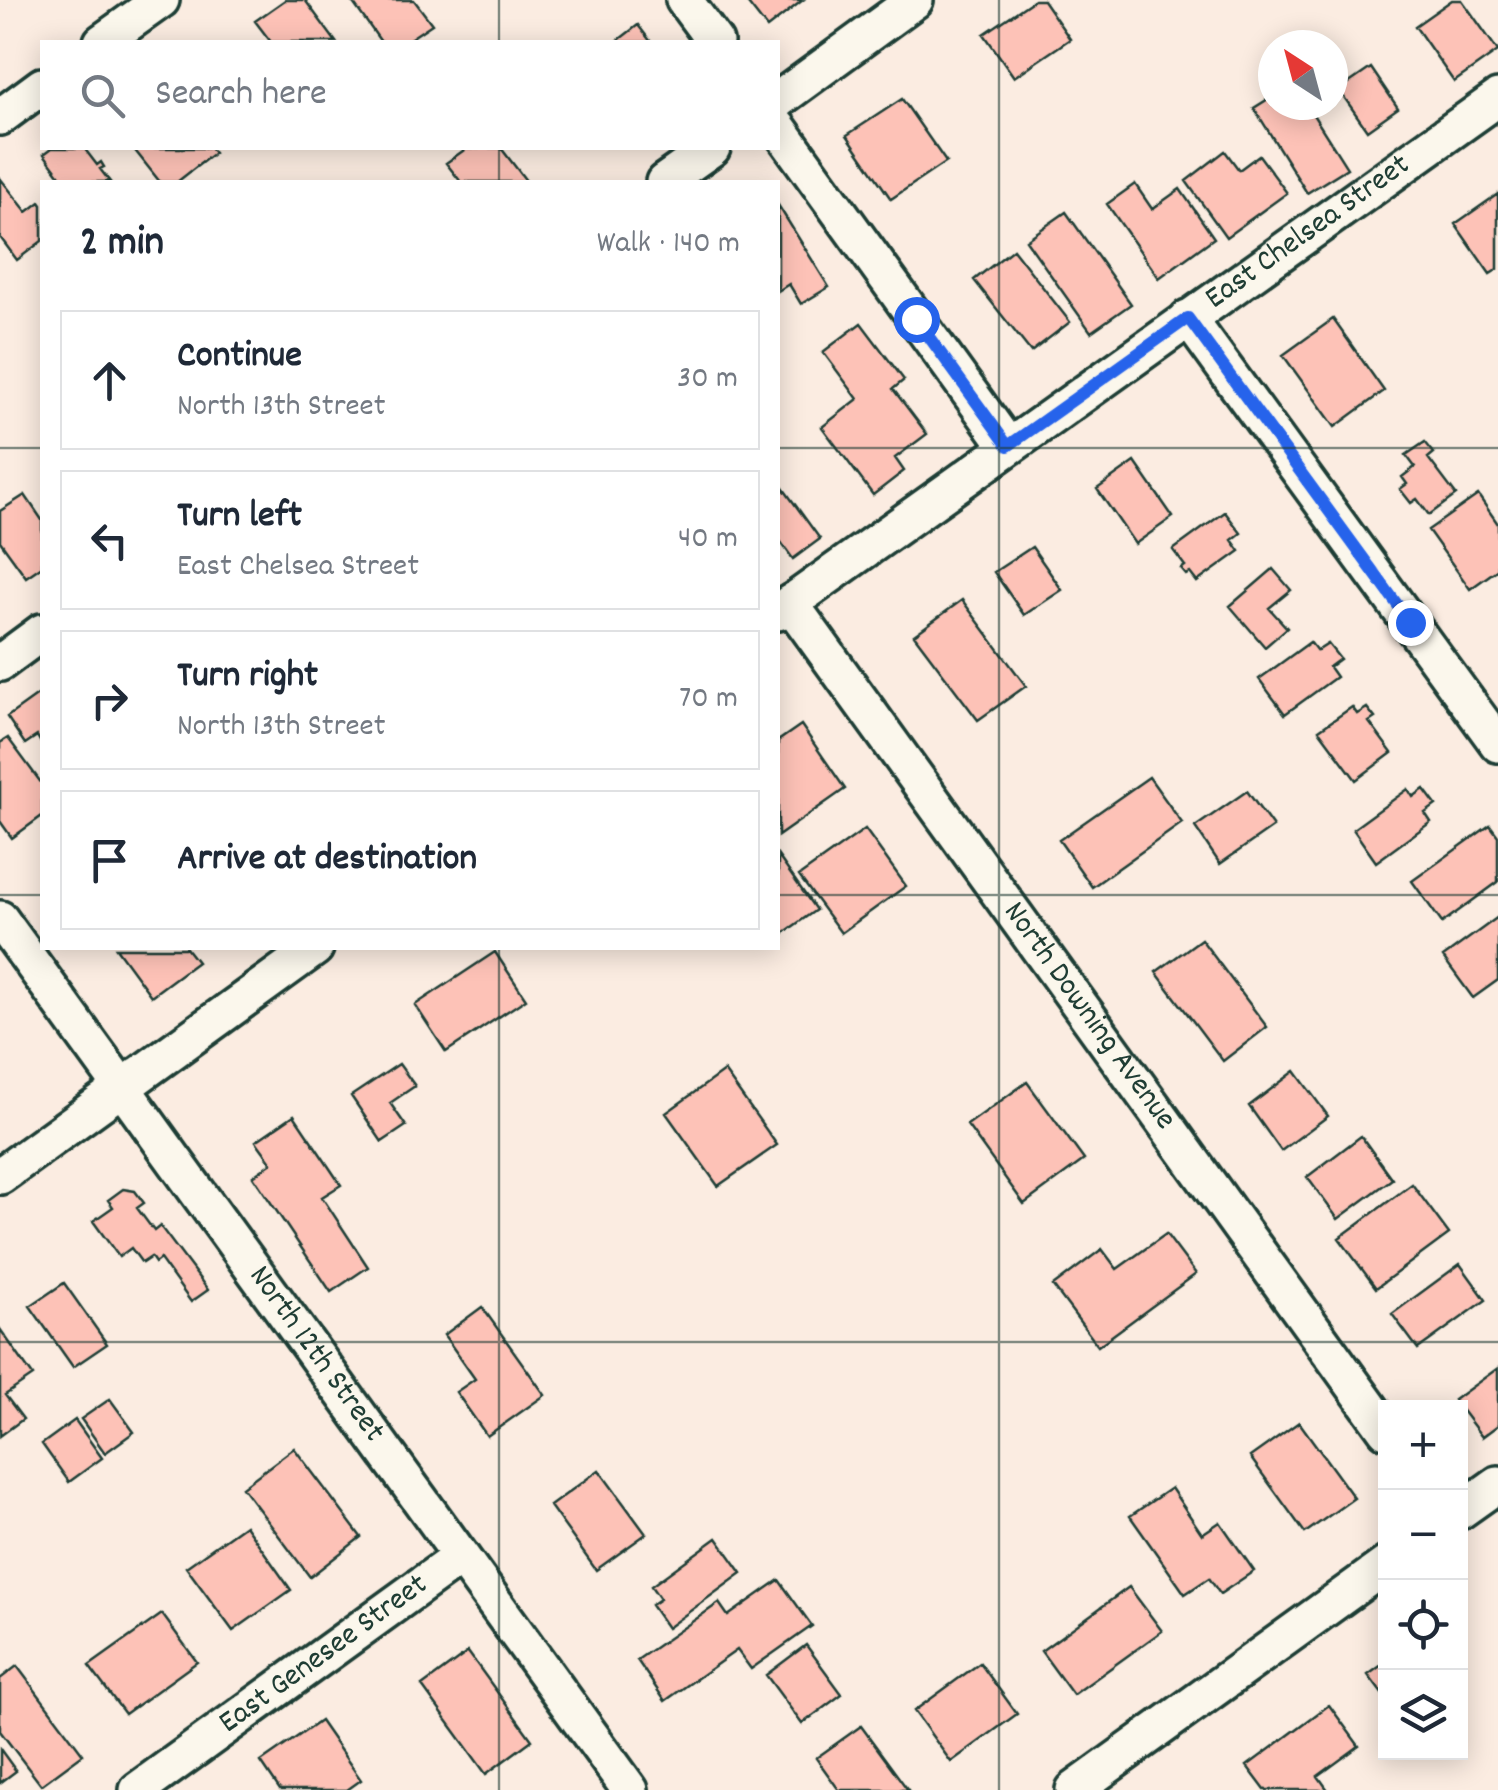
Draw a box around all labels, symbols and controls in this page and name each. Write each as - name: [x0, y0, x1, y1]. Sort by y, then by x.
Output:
- north arrow: [1258, 30, 1348, 120]
- search box: [40, 40, 780, 150]
- icon: search: [75, 68, 130, 123]
- text: Search here: [155, 68, 327, 123]
- street label: East Chelsea Street: [1197, 144, 1421, 322]
- text: 2 min: [80, 215, 164, 275]
- text: Walk · 140 m: [597, 222, 740, 268]
- route start: [894, 297, 940, 343]
- text: Continue: [177, 330, 302, 385]
- icon: ahead: [82, 353, 137, 408]
- text: 30 m: [677, 357, 738, 403]
- text: North 13th Street: [177, 385, 385, 431]
- text: Turn left: [177, 490, 302, 545]
- icon: left: [82, 513, 137, 568]
- text: 40 m: [678, 517, 738, 563]
- text: East Chelsea Street: [177, 545, 419, 591]
- route end: [1388, 600, 1434, 646]
- text: Turn right: [177, 650, 318, 705]
- icon: right: [82, 673, 137, 728]
- text: 70 m: [679, 677, 738, 723]
- text: North 13th Street: [177, 705, 385, 751]
- icon: arrive: [82, 833, 137, 888]
- text: Arrive at destination: [177, 833, 477, 888]
- street label: North Downing Avenue: [990, 893, 1186, 1140]
- street label: North 12th Street: [236, 1257, 395, 1453]
- map controls: [1378, 1400, 1468, 1760]
- button: +: [1378, 1400, 1468, 1490]
- button: −: [1378, 1490, 1468, 1580]
- street label: East Genesee Street: [210, 1564, 438, 1747]
- button: locate: [1378, 1580, 1468, 1670]
- button: layers: [1378, 1670, 1468, 1760]

